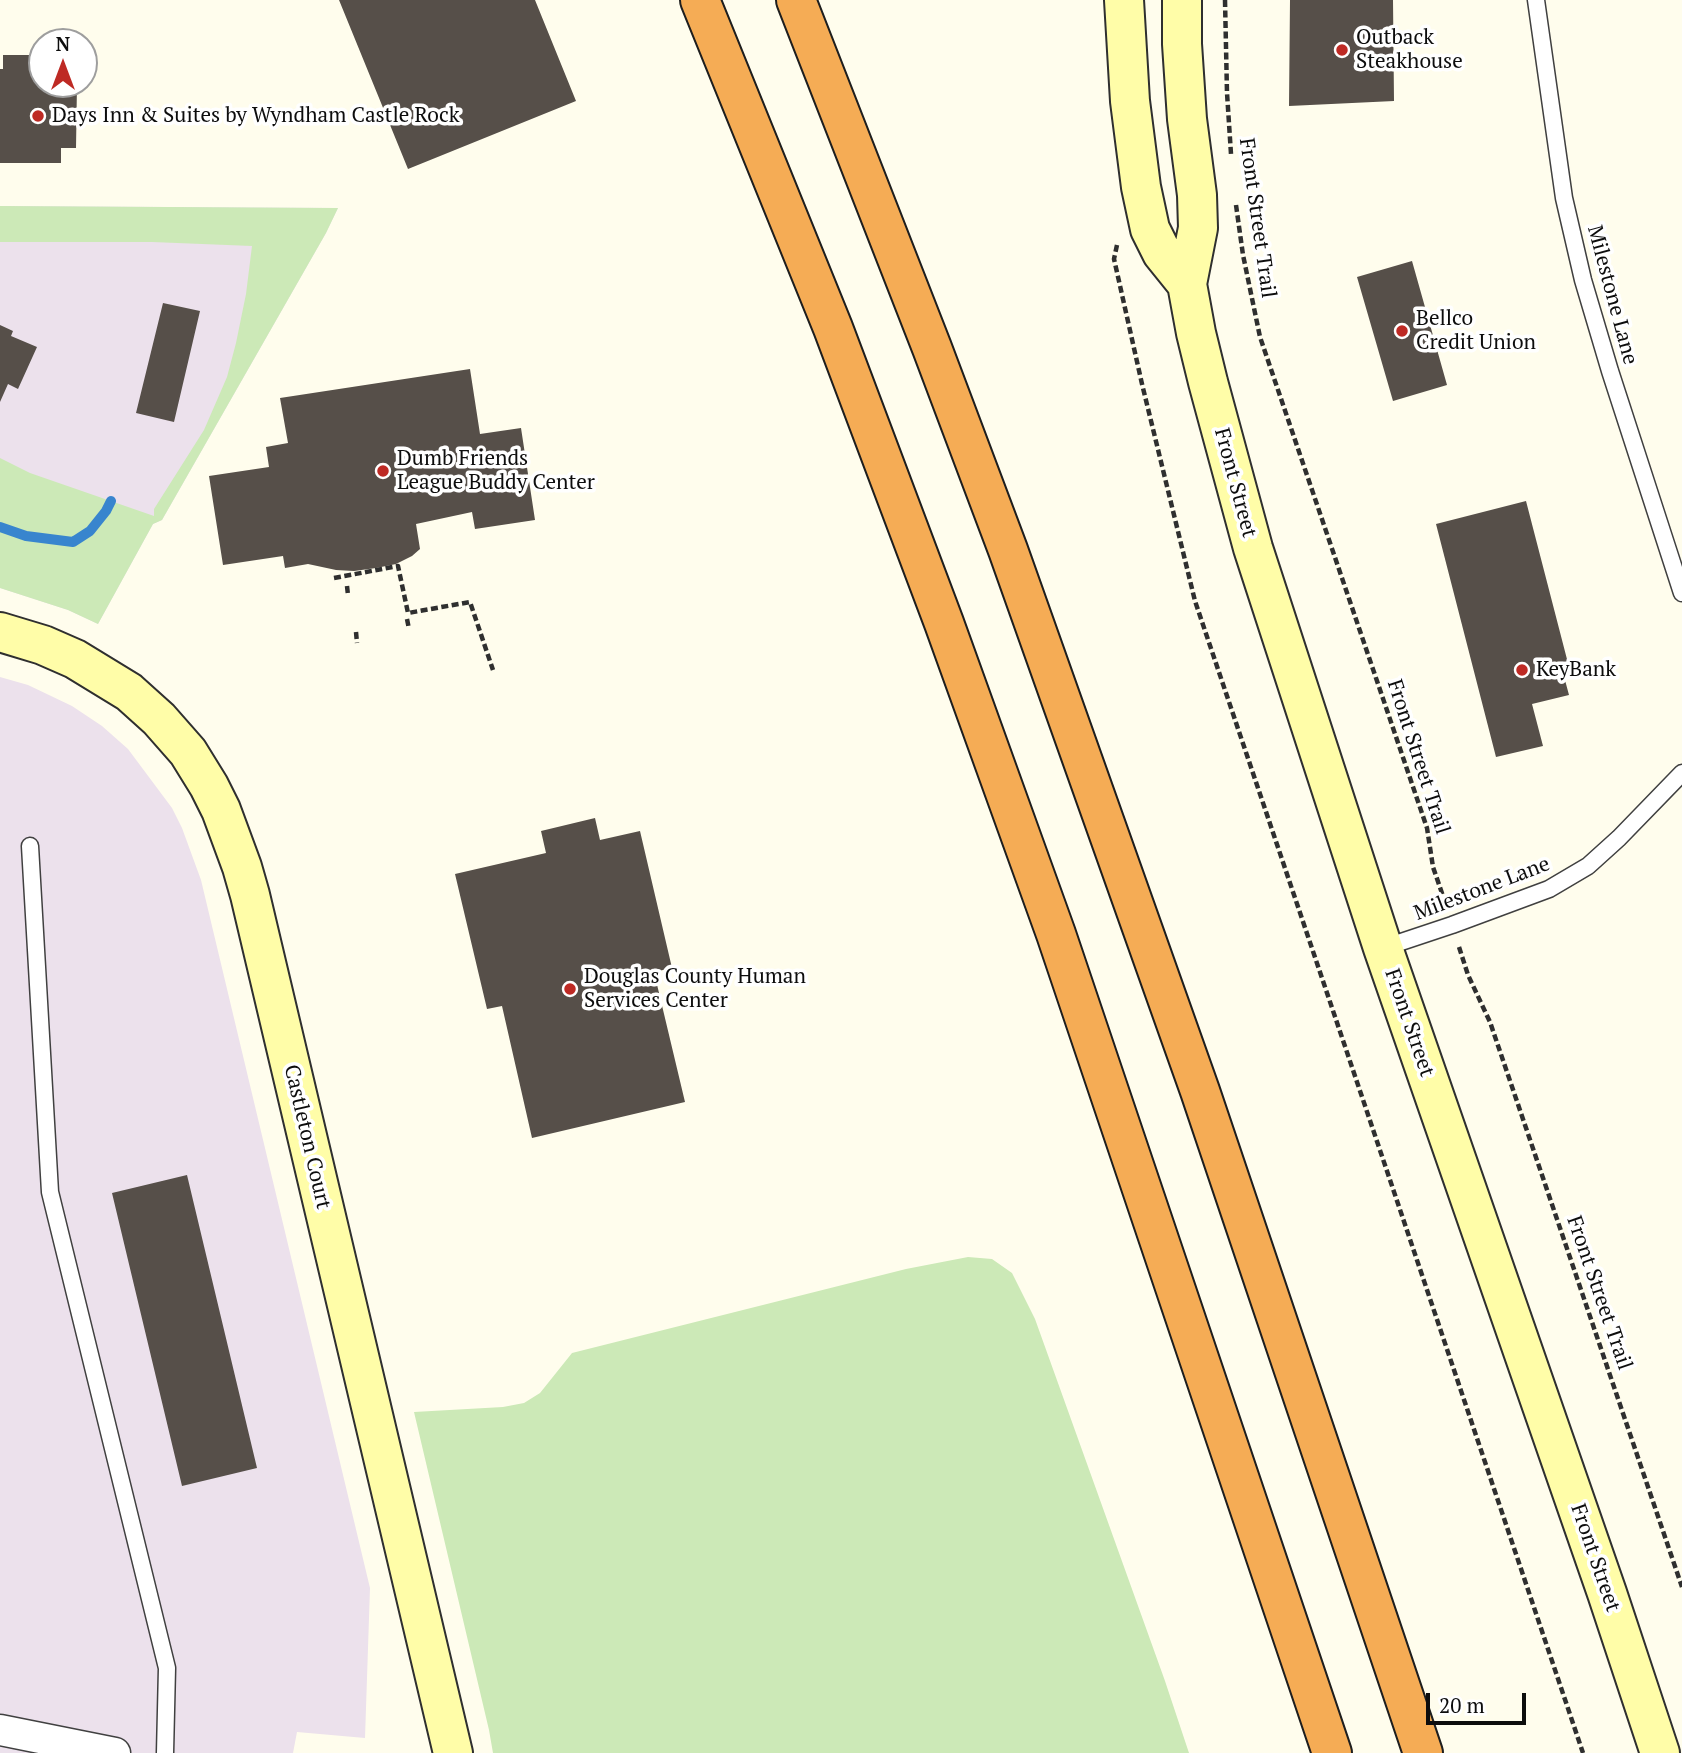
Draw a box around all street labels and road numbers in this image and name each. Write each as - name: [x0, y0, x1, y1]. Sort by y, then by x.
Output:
- street label: Front Street Trail: [1233, 136, 1281, 300]
- street label: Milestone Lane: [1581, 223, 1643, 367]
- street label: Front Street: [1208, 425, 1262, 541]
- street label: Front Street Trail: [1381, 676, 1455, 838]
- street label: Milestone Lane: [1411, 852, 1553, 926]
- street label: Front Street: [1379, 966, 1439, 1080]
- street label: Castleton Court: [278, 1062, 336, 1212]
- street label: Front Street Trail: [1561, 1213, 1637, 1373]
- street label: Front Street: [1565, 1501, 1625, 1615]

